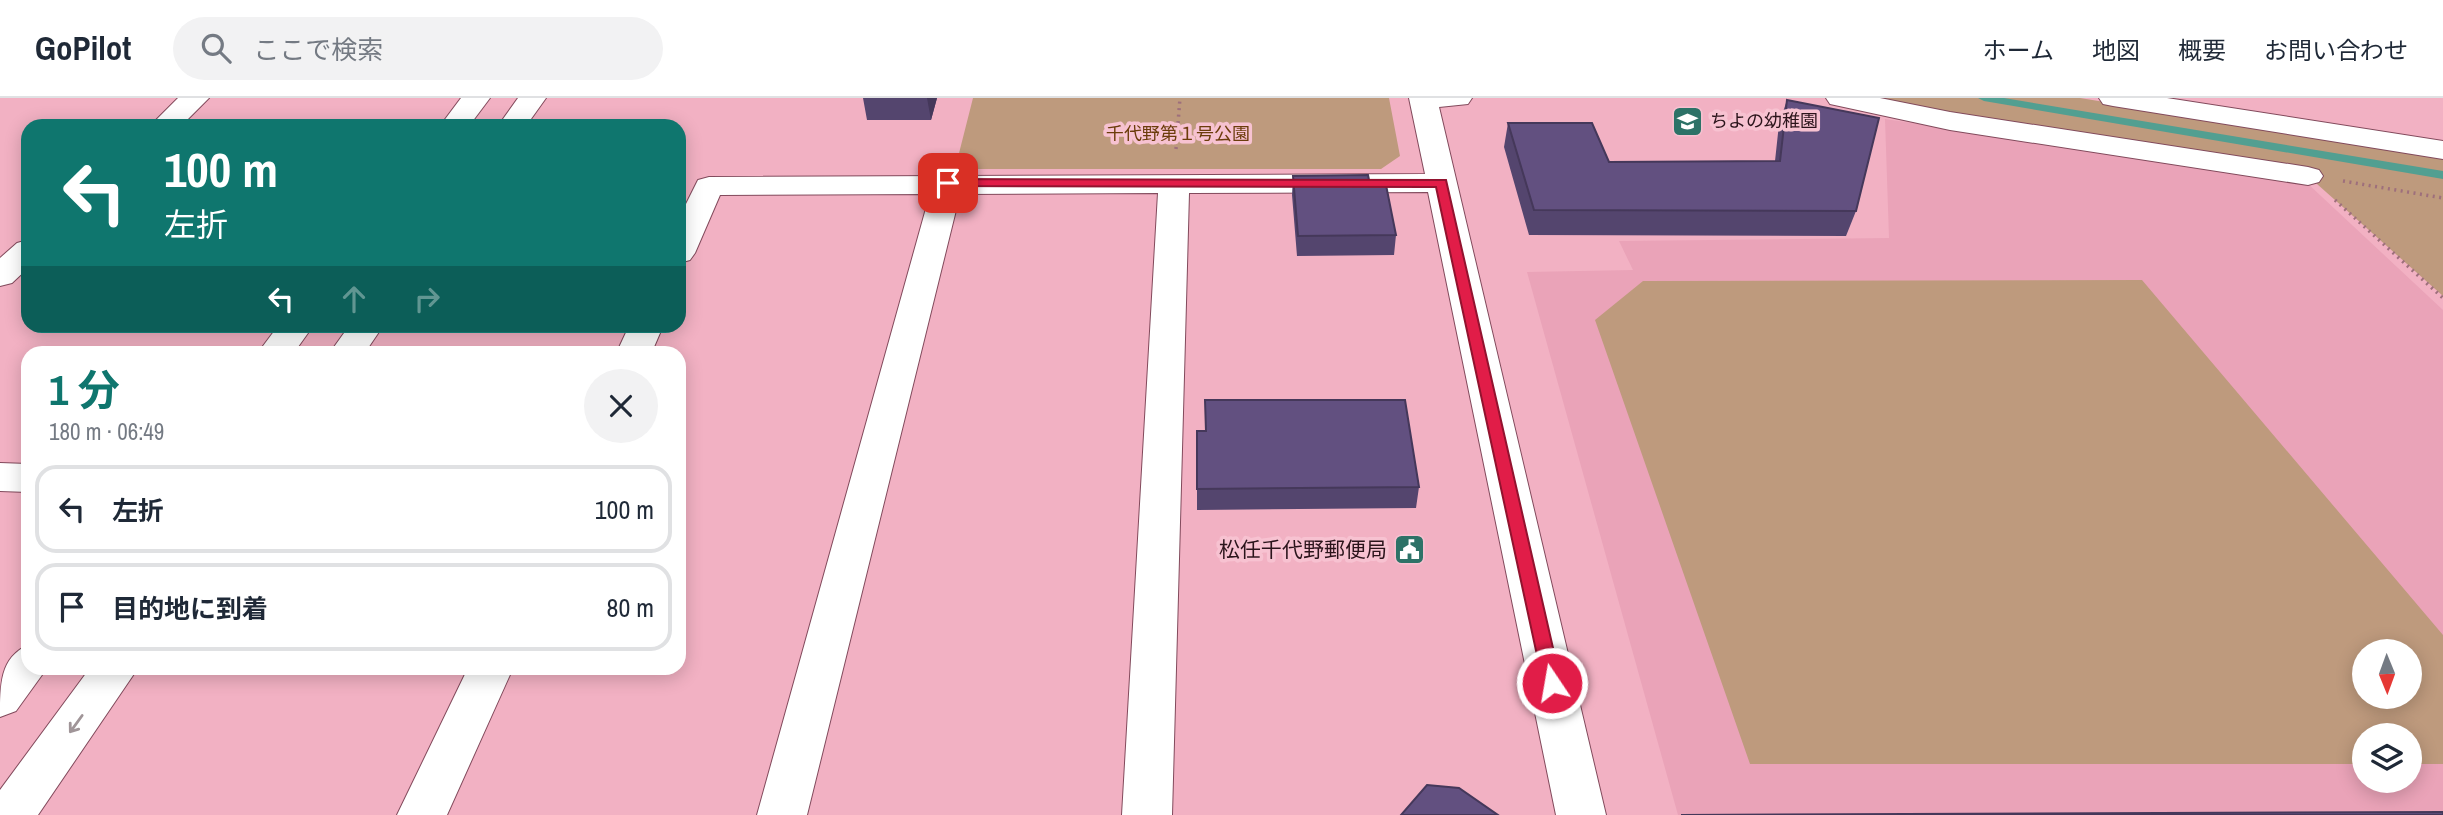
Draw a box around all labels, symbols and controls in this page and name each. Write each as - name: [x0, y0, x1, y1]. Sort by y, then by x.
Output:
- search box: [173, 17, 663, 80]
- text: GoPilot: [35, 26, 131, 70]
- icon: search: [197, 29, 235, 67]
- text: ここで検索: [253, 32, 383, 67]
- text: ホーム: [1983, 34, 2054, 66]
- text: 地図: [2092, 34, 2140, 66]
- text: 概要: [2178, 34, 2226, 66]
- text: お問い合わせ: [2264, 34, 2408, 66]
- school or university icon: ちよの幼稚園: [1670, 104, 1704, 138]
- place label: ちよの幼稚園: [1710, 108, 1818, 133]
- park label: 千代野第１号公園: [1106, 121, 1250, 146]
- text: 100 m: [164, 136, 278, 202]
- icon: left: [49, 147, 140, 238]
- pin: [918, 153, 978, 213]
- icon: arrive: [929, 164, 967, 202]
- text: 左折: [164, 203, 228, 246]
- icon: left: [262, 280, 300, 318]
- icon: ahead: [335, 280, 373, 318]
- icon: right: [408, 280, 446, 318]
- text: 1 分: [49, 362, 120, 418]
- button: close: [584, 369, 658, 443]
- text: 180 m · 06:49: [49, 416, 164, 447]
- icon: left: [53, 490, 91, 528]
- text: 100 m: [595, 492, 654, 527]
- text: 左折: [112, 493, 164, 528]
- public building icon: 松任千代野郵便局: [1393, 533, 1427, 567]
- place label: 松任千代野郵便局: [1219, 535, 1387, 564]
- icon: arrive: [53, 588, 91, 626]
- text: 80 m: [607, 590, 654, 625]
- text: 目的地に到着: [112, 591, 268, 626]
- north arrow: [2352, 639, 2422, 709]
- map controls: [2352, 639, 2422, 793]
- position arrow: [1515, 646, 1589, 720]
- one-way arrow: [69, 714, 83, 733]
- button: layers: [2352, 723, 2422, 793]

